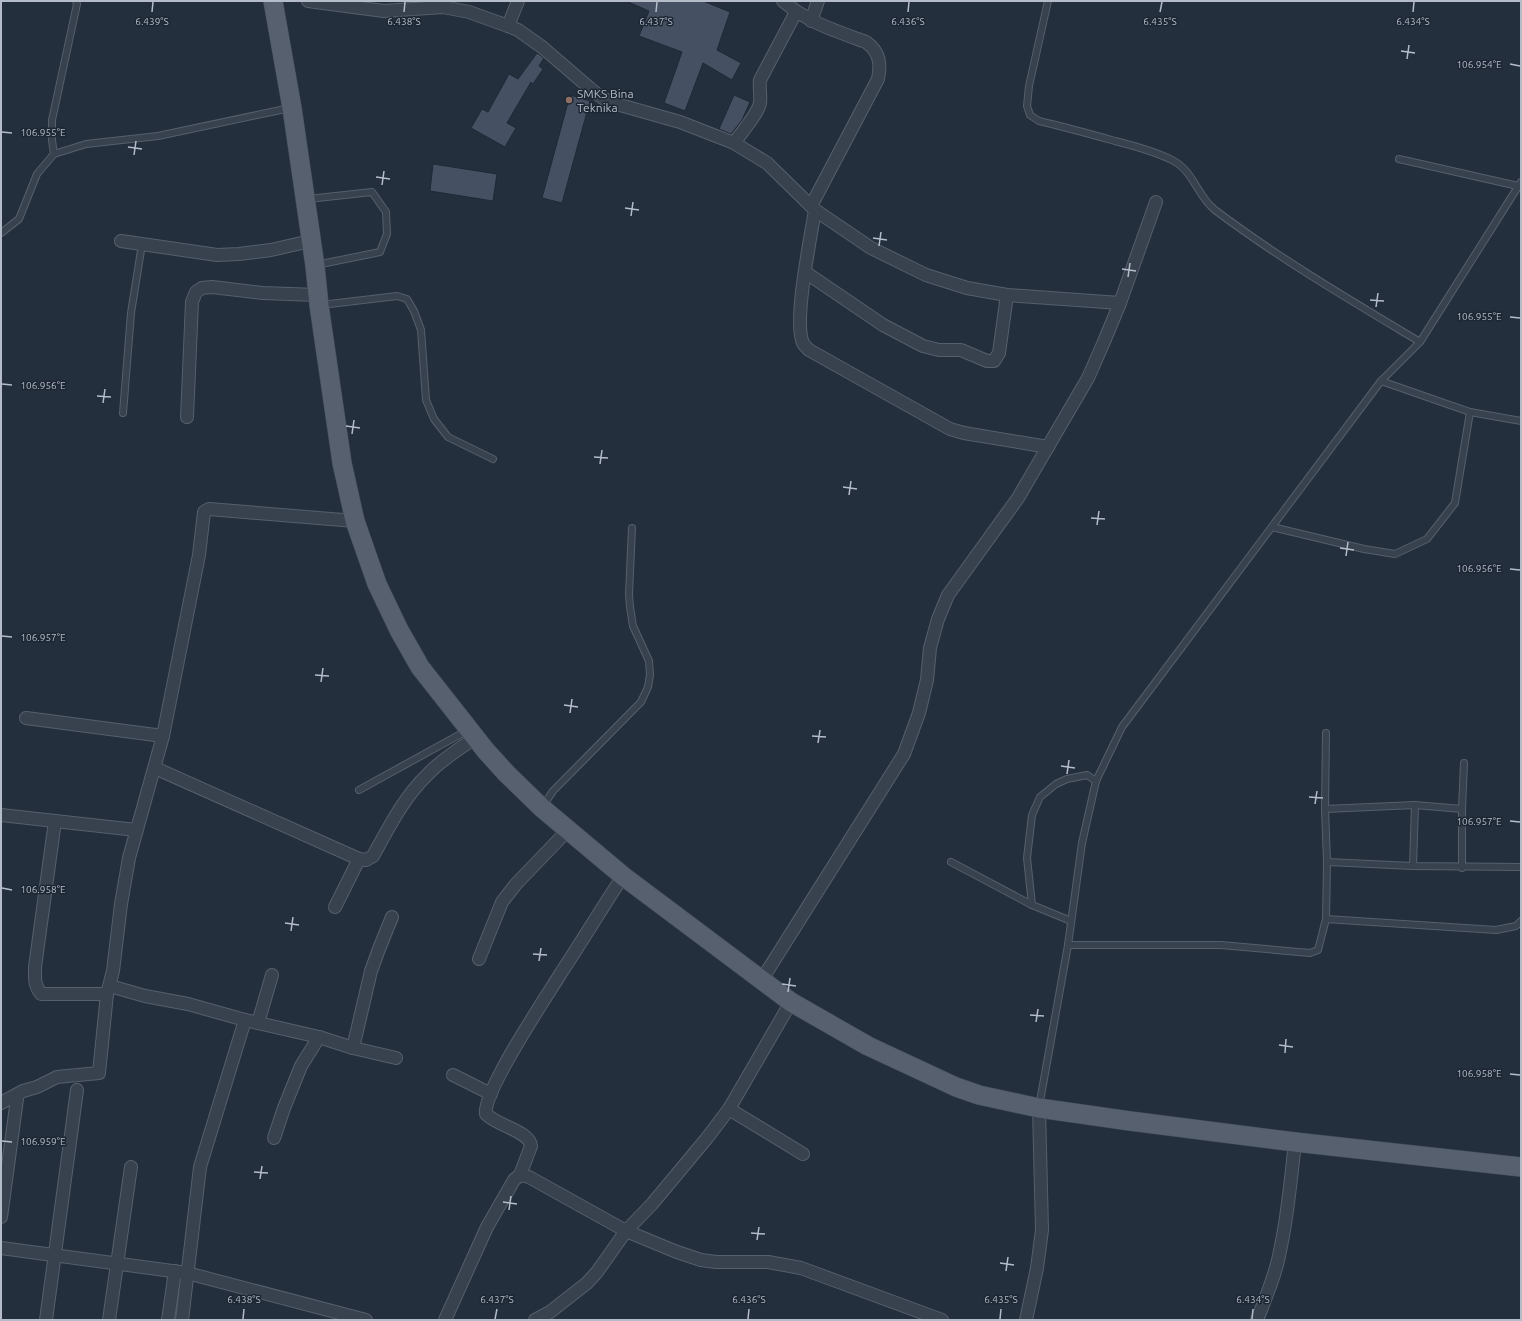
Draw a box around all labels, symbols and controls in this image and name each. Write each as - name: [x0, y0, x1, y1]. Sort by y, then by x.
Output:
- text: 6.439°S: [135, 16, 169, 27]
- text: 6.438°S: [387, 16, 421, 27]
- text: 6.437°S: [639, 16, 673, 27]
- text: 6.436°S: [891, 16, 925, 27]
- text: 6.435°S: [1143, 16, 1177, 27]
- text: 6.434°S: [1396, 16, 1430, 27]
- text: 106.954°E: [1456, 59, 1502, 70]
- place label: SMKS Bina Teknika: [577, 87, 634, 114]
- marker: SMKS Bina Teknika: [564, 95, 574, 105]
- text: 106.955°E: [20, 127, 66, 138]
- text: 106.955°E: [1456, 311, 1502, 322]
- text: 106.956°E: [20, 380, 66, 391]
- text: 106.956°E: [1456, 563, 1502, 574]
- text: 106.957°E: [20, 632, 66, 643]
- text: 106.957°E: [1456, 816, 1502, 827]
- text: 106.958°E: [20, 884, 66, 895]
- text: 106.958°E: [1456, 1068, 1502, 1079]
- text: 106.959°E: [20, 1136, 66, 1147]
- text: 6.438°S: [227, 1294, 261, 1305]
- text: 6.437°S: [480, 1294, 514, 1305]
- text: 6.436°S: [732, 1294, 766, 1305]
- text: 6.435°S: [984, 1294, 1018, 1305]
- text: 6.434°S: [1236, 1294, 1270, 1305]

